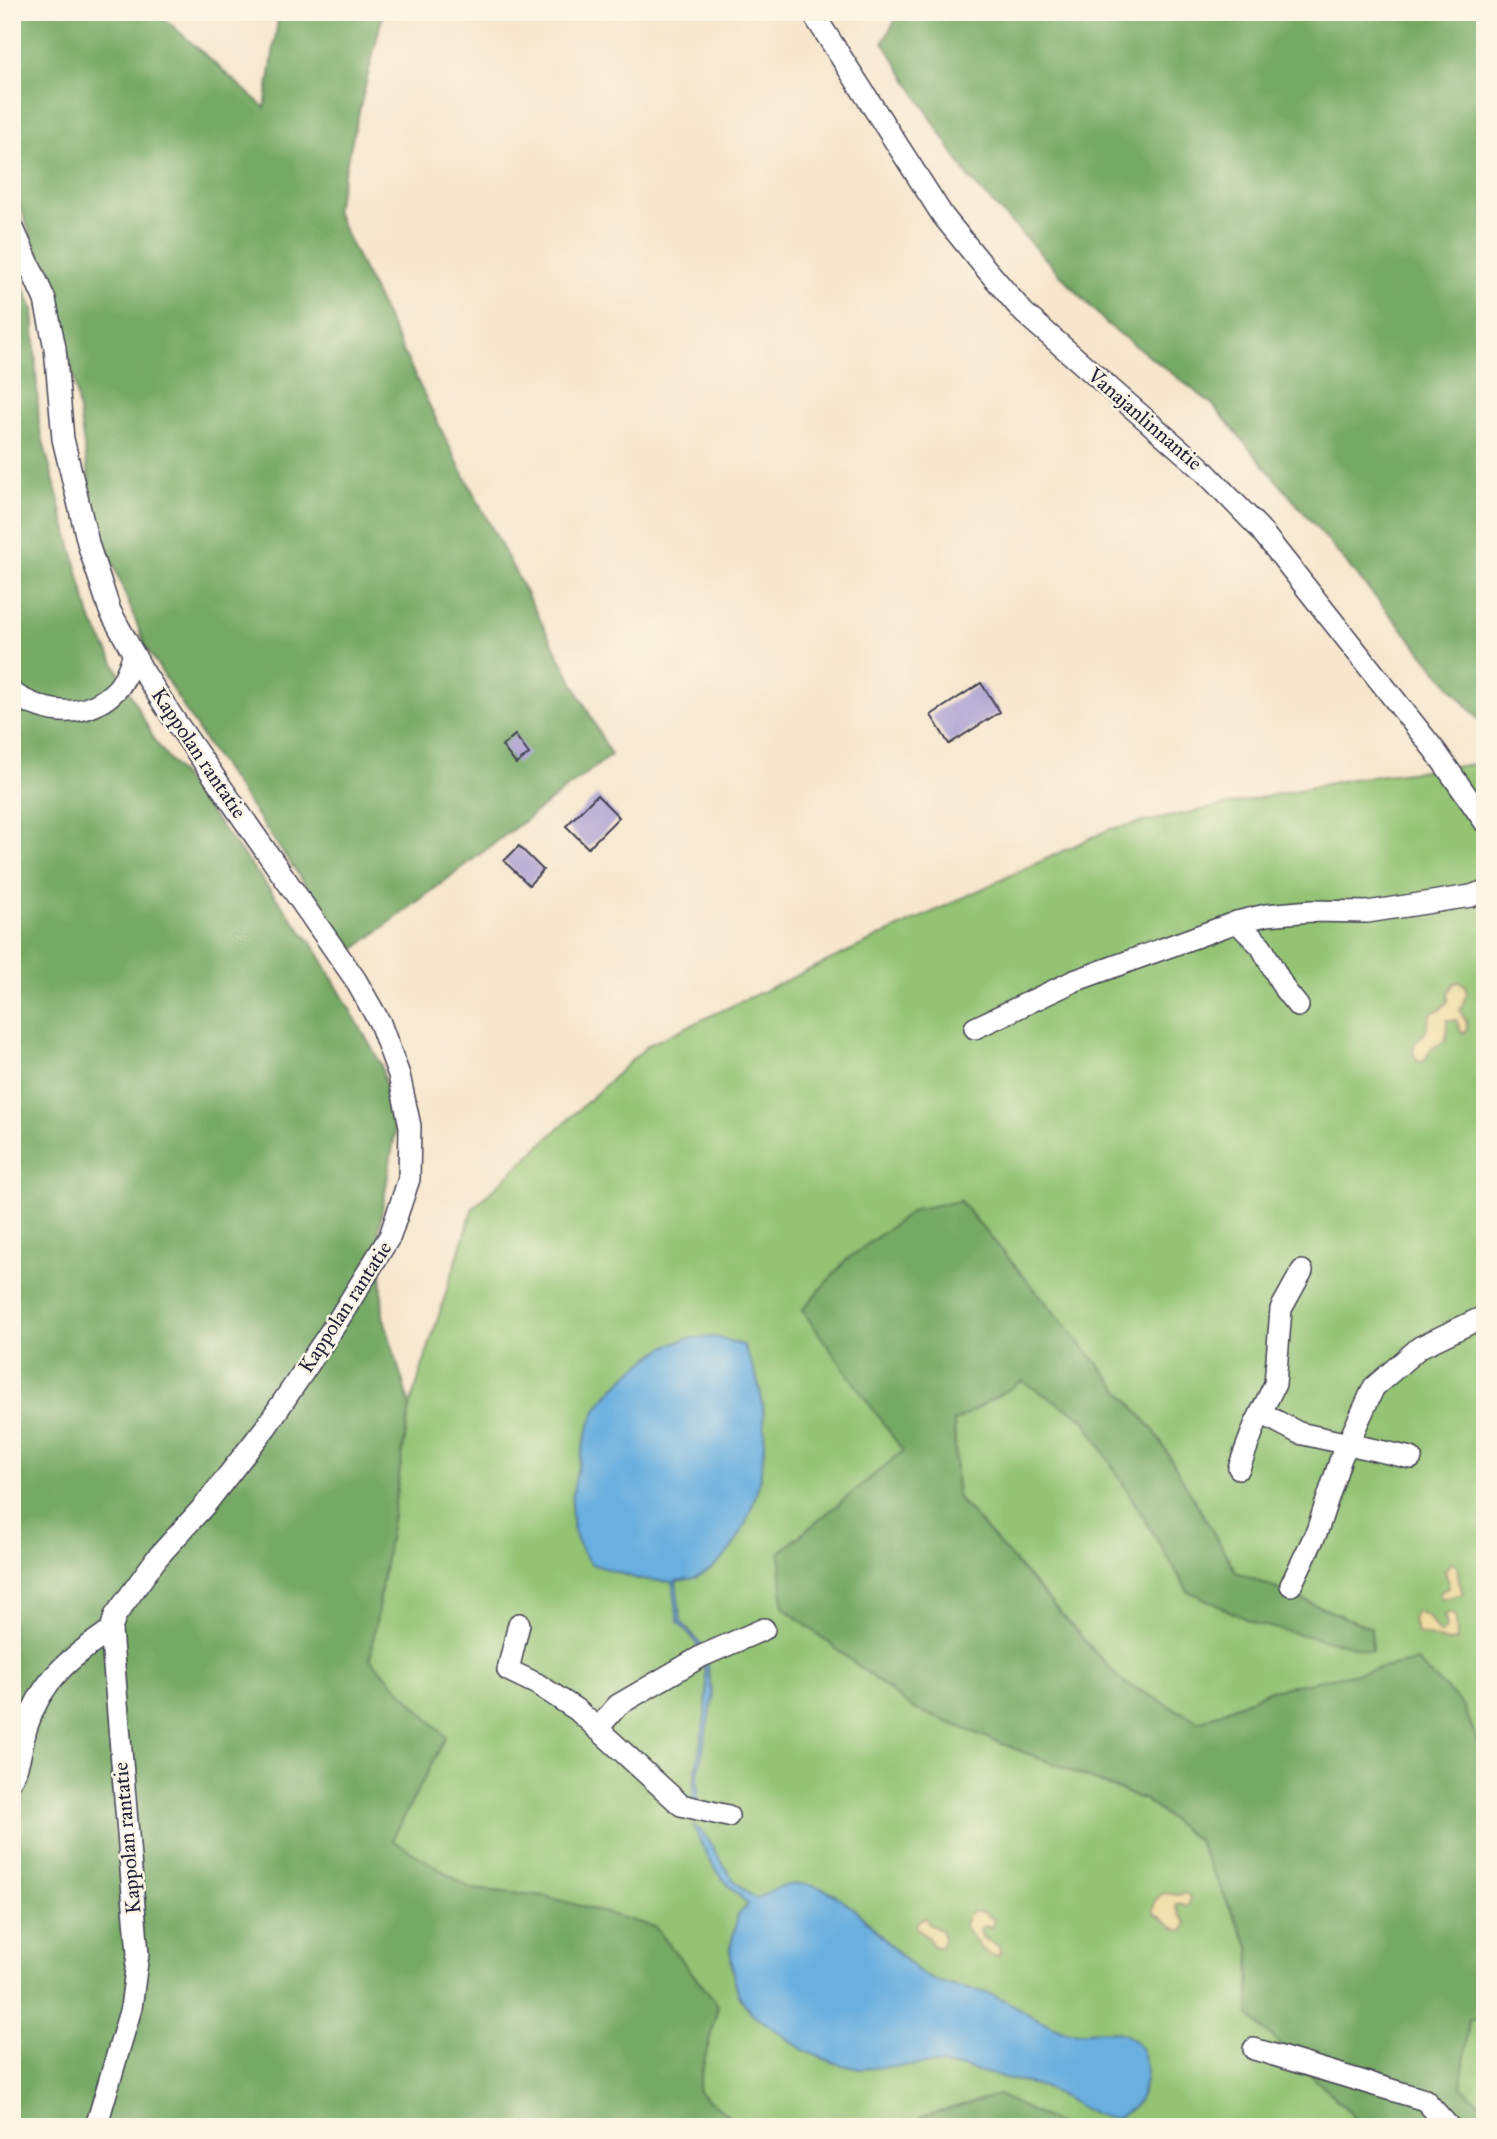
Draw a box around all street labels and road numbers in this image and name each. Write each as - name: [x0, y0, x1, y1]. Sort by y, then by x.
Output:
- street label: Vanajanlinnantie: [1082, 361, 1208, 476]
- street label: Kappolan rantatie: [146, 683, 252, 824]
- street label: Kappolan rantatie: [293, 1236, 397, 1378]
- street label: Kappolan rantatie: [107, 1761, 147, 1915]

